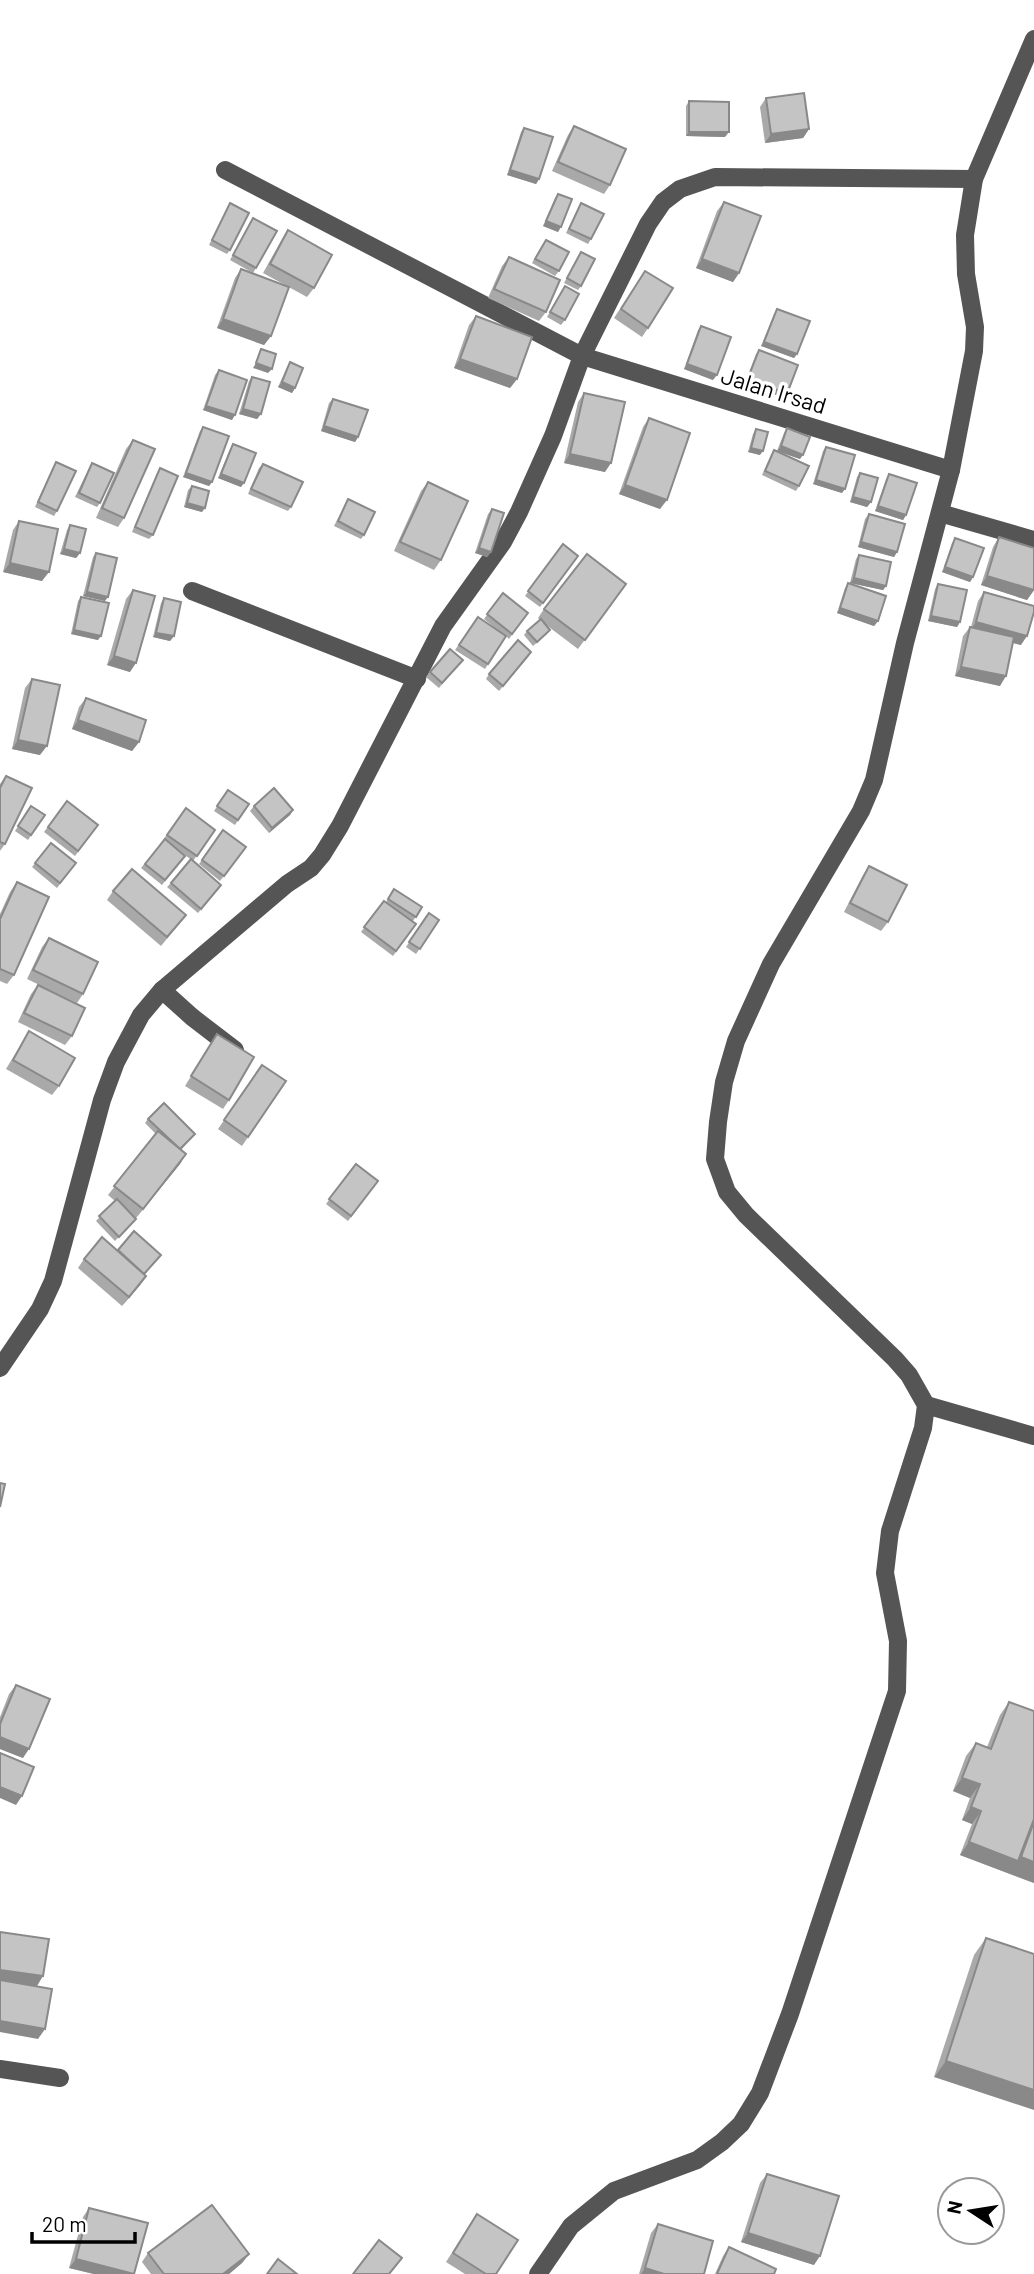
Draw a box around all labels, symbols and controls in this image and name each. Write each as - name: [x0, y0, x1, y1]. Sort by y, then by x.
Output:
- street label: Jalan Irsad: [718, 361, 830, 419]
- north arrow: [936, 2176, 1006, 2246]
- text: N: [941, 2199, 966, 2216]
- scale bar: [32, 2200, 135, 2244]
- text: 20 m: [42, 2211, 87, 2236]

